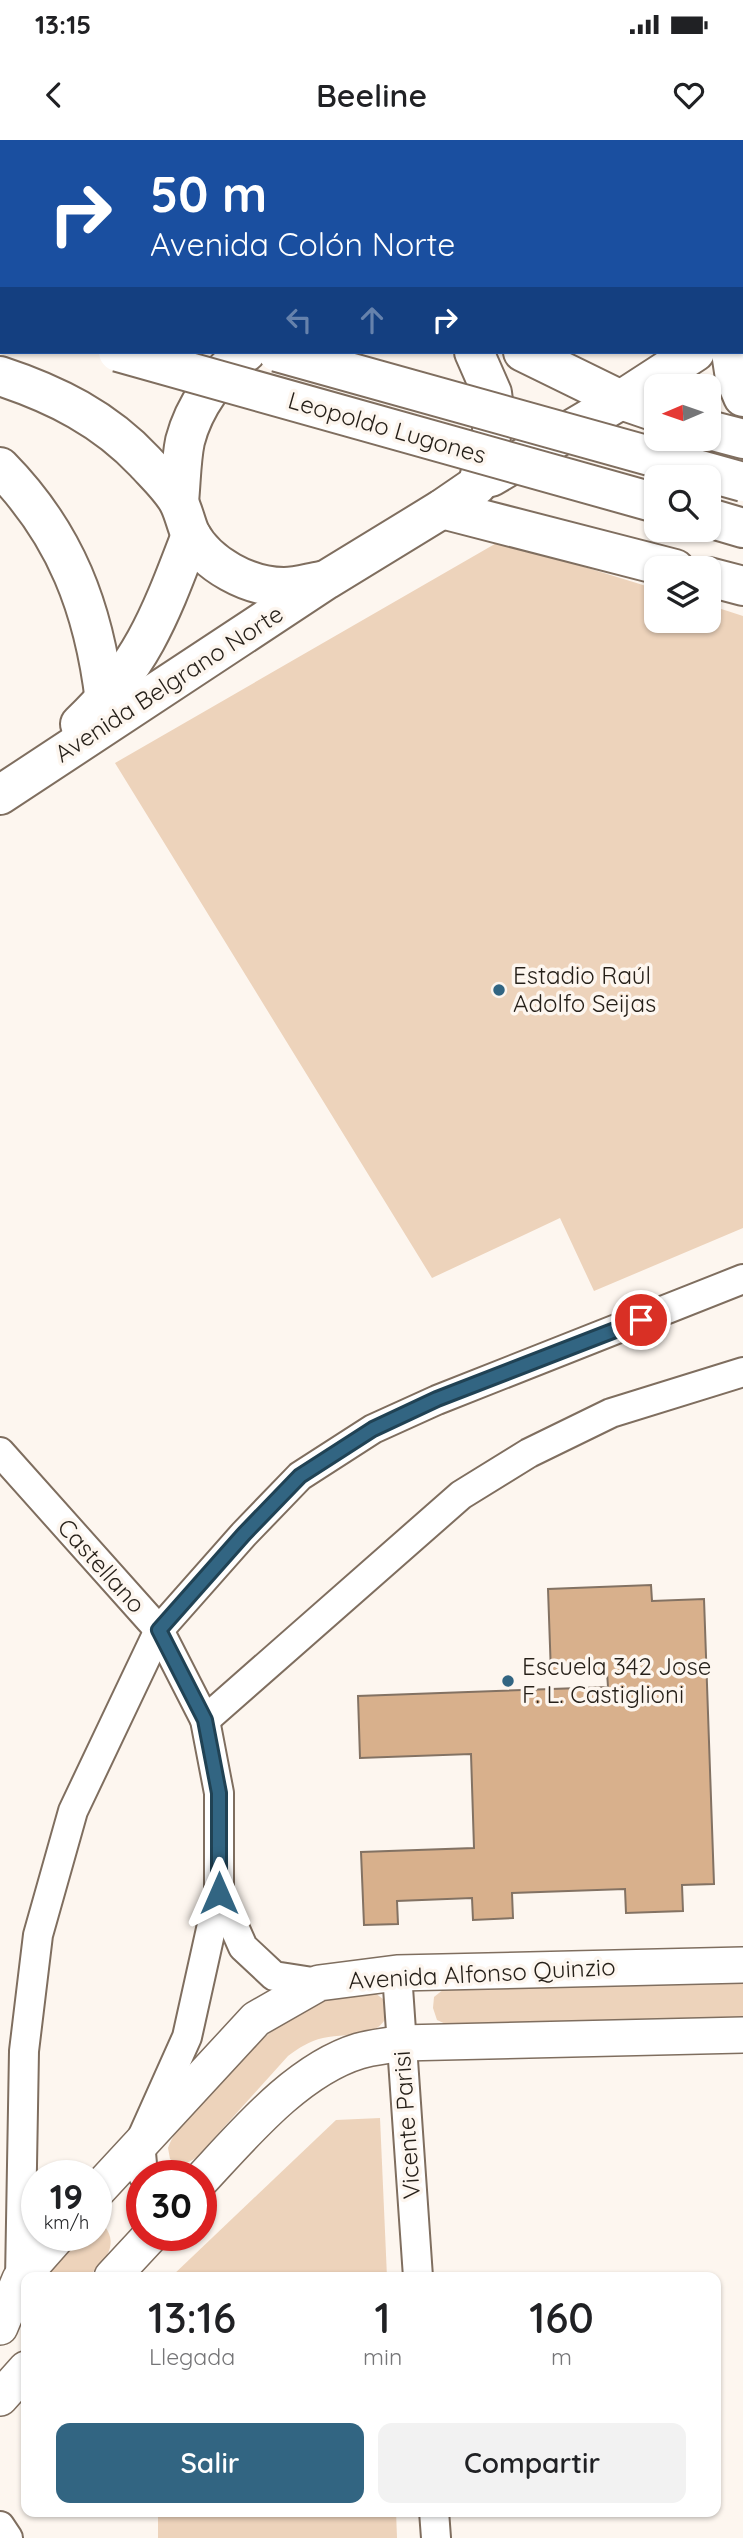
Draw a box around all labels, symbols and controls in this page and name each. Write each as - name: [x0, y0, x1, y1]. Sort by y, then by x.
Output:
- text: 13:15: [35, 8, 91, 41]
- text: Beeline: [316, 75, 427, 115]
- icon: back: [35, 76, 73, 114]
- icon: heart: [670, 76, 708, 114]
- text: 50 m: [150, 163, 267, 224]
- icon: right: [35, 168, 126, 259]
- text: Avenida Colón Norte: [150, 224, 455, 264]
- icon: left: [280, 301, 318, 339]
- icon: ahead: [353, 301, 391, 339]
- icon: right: [426, 301, 464, 339]
- north arrow: [644, 374, 721, 452]
- map controls: [644, 374, 721, 633]
- street label: Leopoldo Lugones: [285, 384, 490, 470]
- button: search: [644, 465, 721, 542]
- button: layers: [644, 556, 721, 633]
- street label: Avenida Belgrano Norte: [49, 598, 288, 768]
- place label: Estadio Raúl Adolfo Seijas: [513, 960, 656, 1018]
- marker: Estadio Raúl Adolfo Seijas: [491, 982, 507, 998]
- pin: [611, 1290, 671, 1350]
- icon: arrive: [622, 1301, 660, 1339]
- street label: Castellano: [51, 1512, 152, 1619]
- place label: Escuela 342 Jose F. L. Castiglioni: [522, 1651, 711, 1709]
- marker: Escuela 342 Jose F. L. Castiglioni: [500, 1673, 516, 1689]
- position arrow: [182, 1856, 256, 1930]
- street label: Avenida Alfonso Quinzio: [348, 1951, 616, 1995]
- street label: Vicente Parisi: [386, 2050, 426, 2200]
- speed limit sign: 30: [126, 2160, 217, 2251]
- text: 19: [50, 2174, 83, 2218]
- text: km/h: [44, 2211, 89, 2234]
- text: 13:16: [148, 2291, 236, 2344]
- text: 1: [375, 2291, 391, 2344]
- text: 160: [529, 2291, 594, 2344]
- text: Llegada: [149, 2342, 235, 2371]
- text: min: [363, 2342, 402, 2371]
- text: m: [551, 2342, 572, 2371]
- button: Salir: [56, 2423, 364, 2503]
- button: Compartir: [378, 2423, 686, 2503]

